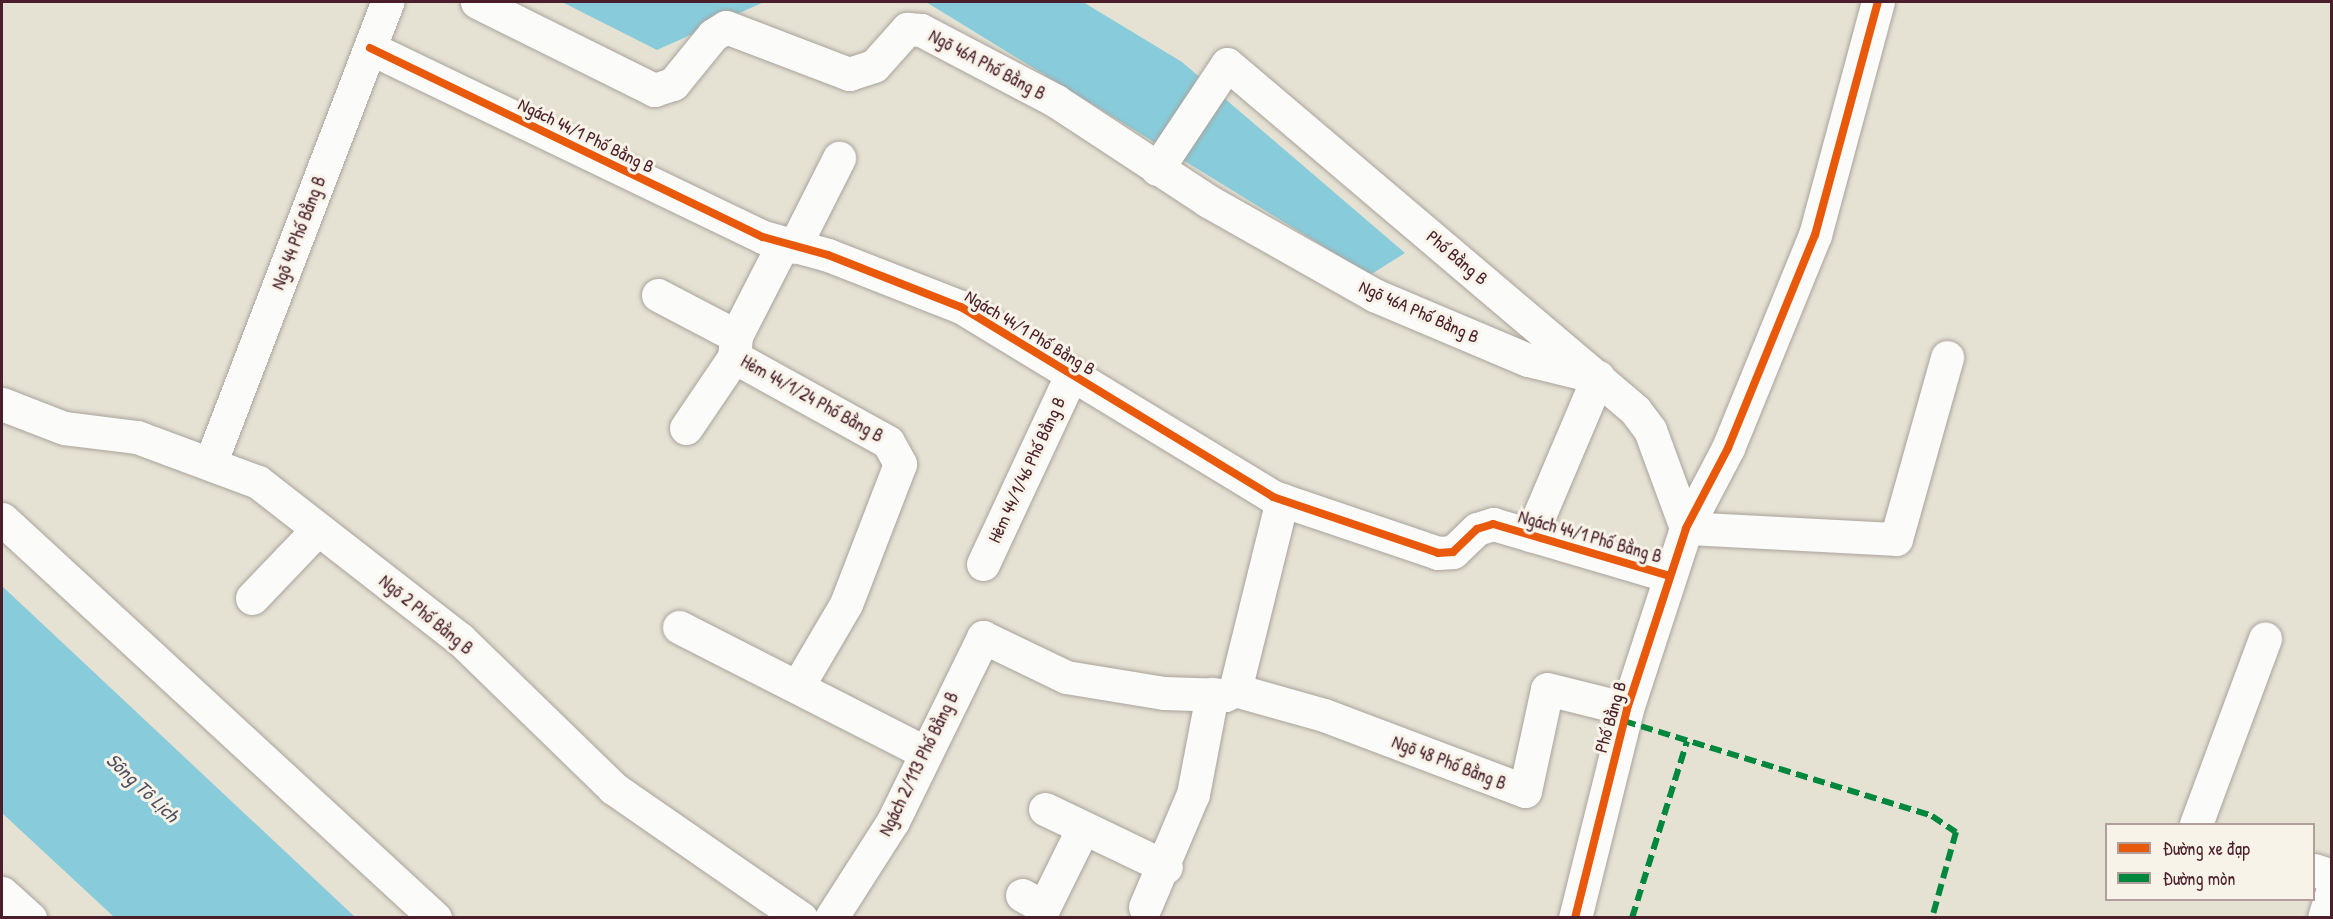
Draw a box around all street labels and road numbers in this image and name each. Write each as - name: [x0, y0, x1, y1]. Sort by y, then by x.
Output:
- street label: Ngõ 46A Phố Bằng B: [925, 25, 1049, 105]
- street label: Ngách 44/1 Phố Bằng B: [515, 94, 657, 178]
- street label: Ngõ 44 Phố Bằng B: [267, 173, 331, 293]
- street label: Phố Bằng B: [1422, 226, 1492, 290]
- street label: Ngõ 46A Phố Bằng B: [1356, 276, 1482, 348]
- street label: Ngách 44/1 Phố Bằng B: [961, 286, 1099, 380]
- street label: Hẻm 44/1/24 Phố Bằng B: [737, 351, 887, 447]
- street label: Hẻm 44/1/46 Phố Bằng B: [984, 394, 1070, 546]
- street label: Ngách 44/1 Phố Bằng B: [1516, 506, 1664, 568]
- street label: Ngõ 2 Phố Bằng B: [375, 570, 477, 660]
- street label: Phố Bằng B: [1591, 679, 1631, 755]
- street label: Ngách 2/113 Phố Bằng B: [875, 688, 963, 840]
- street label: Ngõ 48 Phố Bằng B: [1389, 731, 1509, 795]

